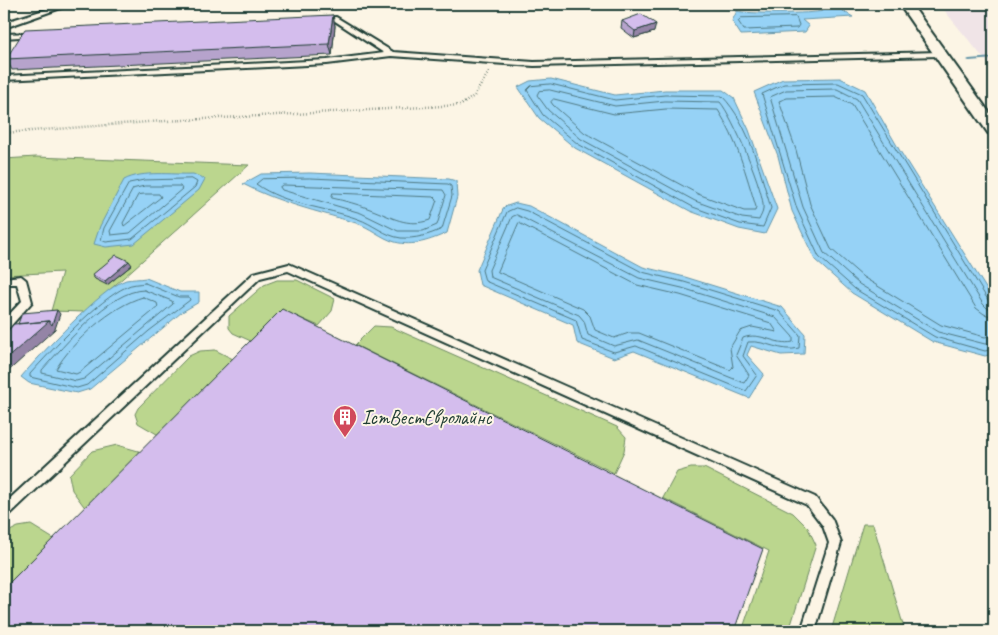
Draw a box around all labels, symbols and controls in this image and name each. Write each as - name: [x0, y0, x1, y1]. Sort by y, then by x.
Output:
- building icon: ІстВестЄвролайнс: [332, 404, 358, 438]
- place label: ІстВестЄвролайнс: [362, 405, 492, 430]

